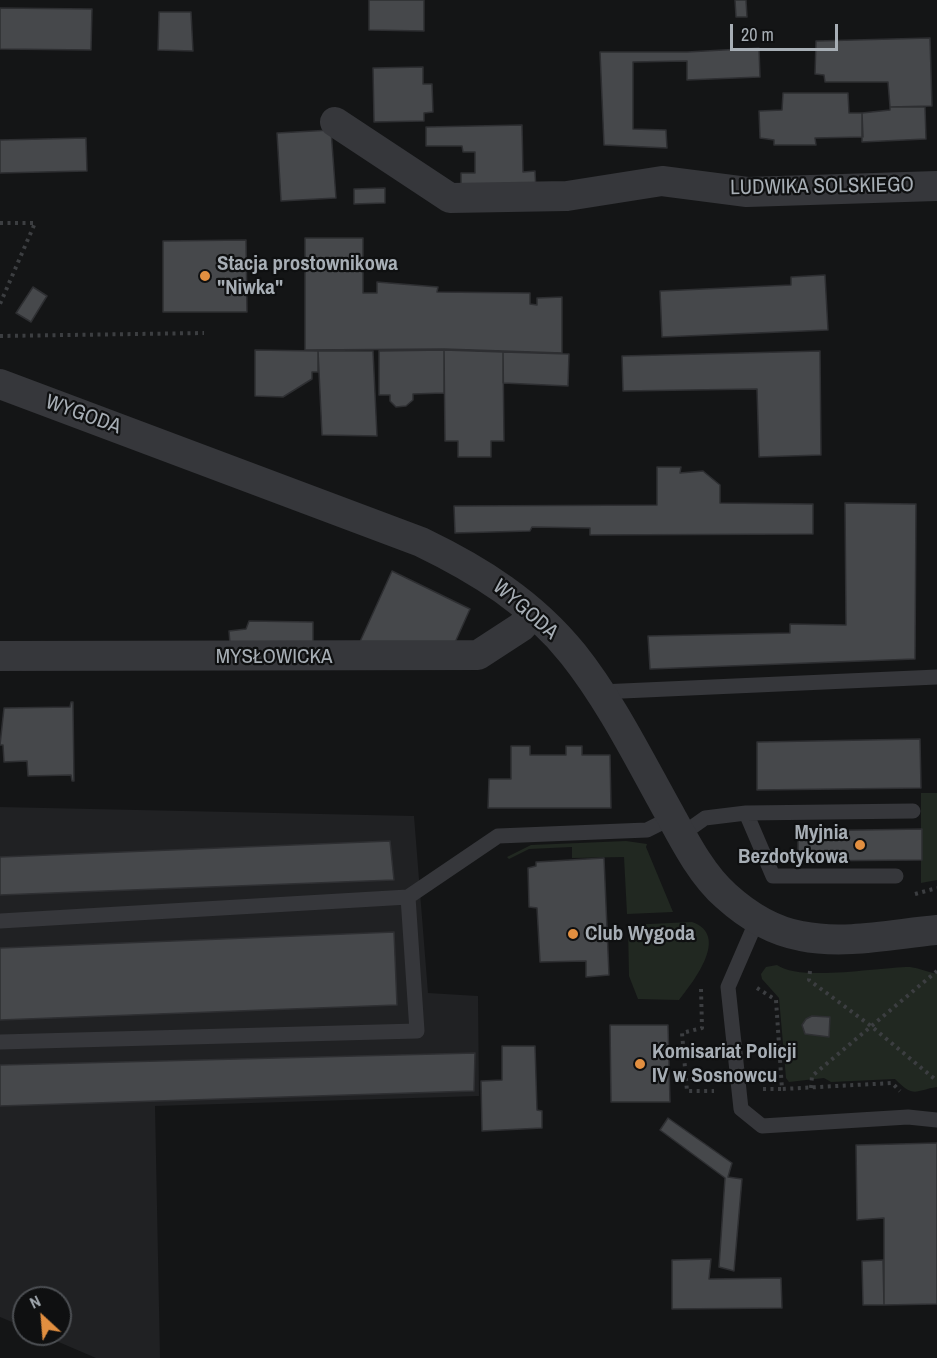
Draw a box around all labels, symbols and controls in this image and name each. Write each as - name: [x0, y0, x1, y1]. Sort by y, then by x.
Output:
- scale bar: [733, 12, 841, 50]
- text: 20 m: [741, 22, 774, 47]
- street label: LUDWIKA SOLSKIEGO: [730, 173, 914, 201]
- place label: Stacja prostownikowa "Niwka": [217, 251, 398, 301]
- marker: Stacja prostownikowa "Niwka": [198, 269, 212, 283]
- street label: WYGODA: [42, 390, 124, 440]
- street label: WYGODA: [487, 575, 563, 645]
- street label: MYSŁOWICKA: [216, 644, 332, 670]
- place label: Myjnia Bezdotykowa: [738, 820, 848, 870]
- marker: Myjnia Bezdotykowa: [853, 838, 867, 852]
- place label: Club Wygoda: [585, 921, 695, 947]
- marker: Club Wygoda: [566, 927, 580, 941]
- place label: Komisariat Policji IV w Sosnowcu: [652, 1039, 797, 1089]
- marker: Komisariat Policji IV w Sosnowcu: [633, 1057, 647, 1071]
- north arrow: [12, 1286, 72, 1346]
- text: N: [26, 1290, 44, 1314]

